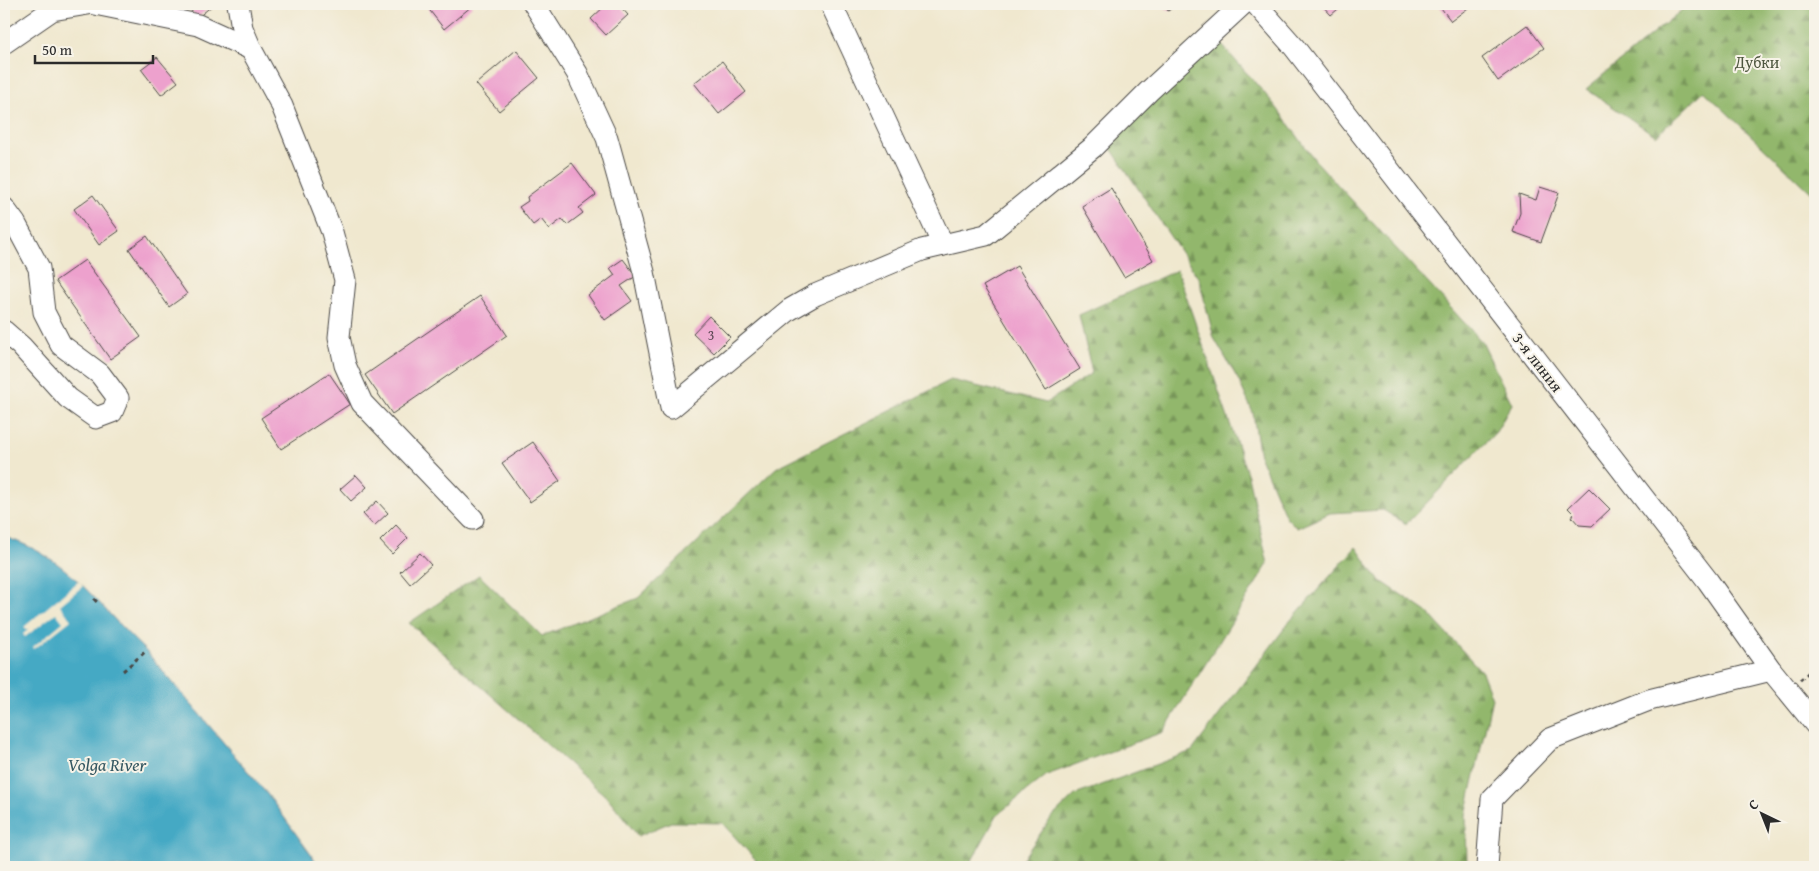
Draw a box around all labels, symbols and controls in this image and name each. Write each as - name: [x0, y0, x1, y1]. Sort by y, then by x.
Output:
- scale bar: [35, 32, 152, 64]
- text: 50 m: [42, 39, 73, 60]
- park label: Дубки: [1734, 50, 1780, 74]
- house number: 3: [708, 325, 714, 345]
- street label: 3-я линия: [1507, 327, 1569, 397]
- water label: Volga River: [68, 751, 148, 778]
- north arrow: [1736, 788, 1786, 838]
- text: С: [1743, 794, 1763, 815]

